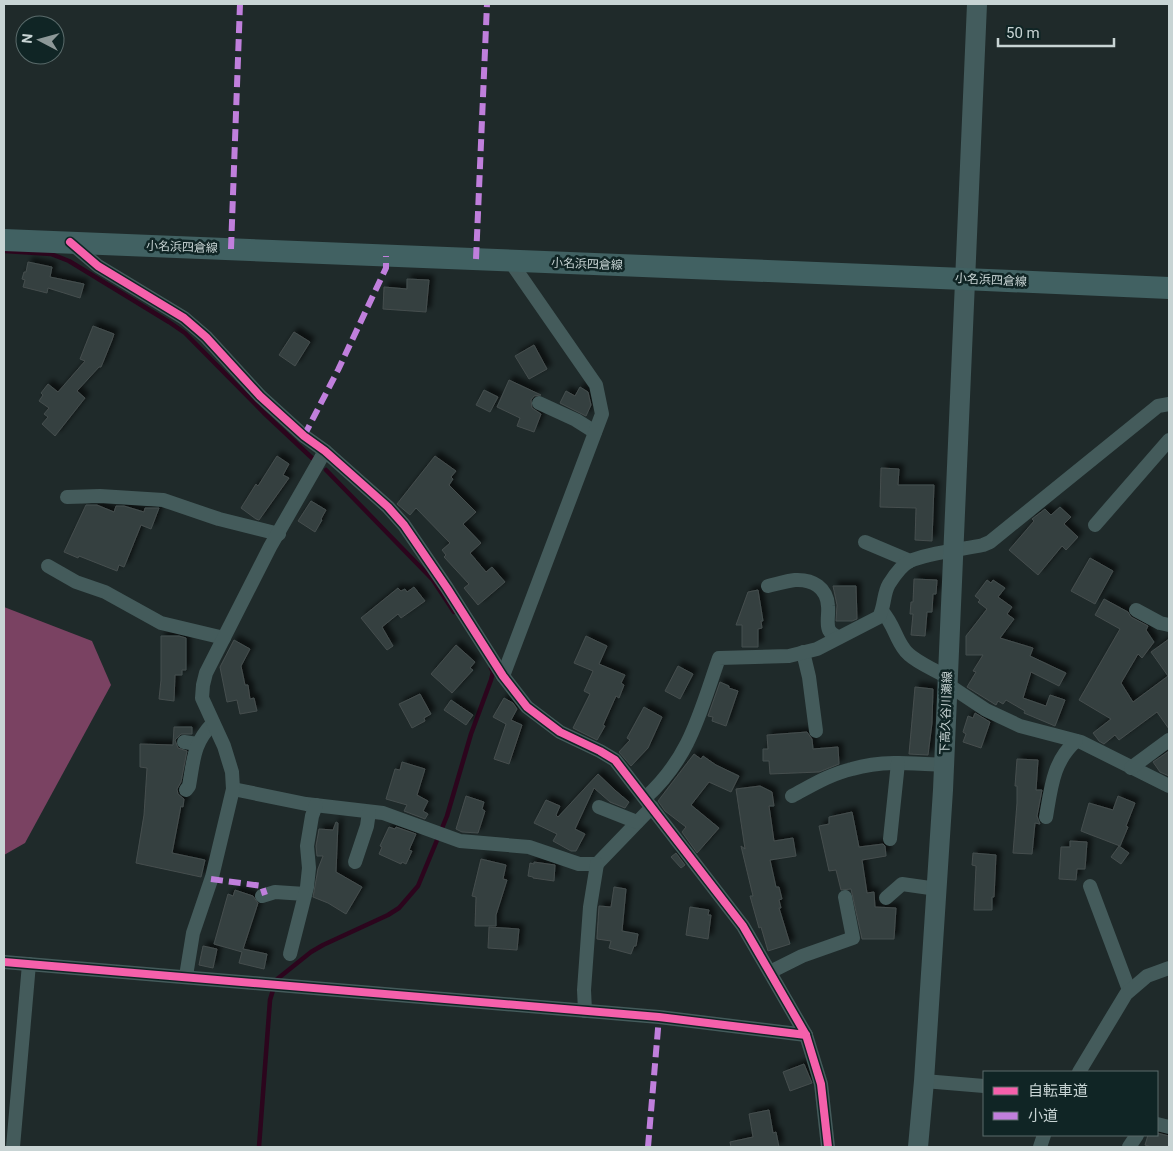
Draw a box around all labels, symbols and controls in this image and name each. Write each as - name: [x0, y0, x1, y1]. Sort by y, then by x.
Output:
- north arrow: [15, 15, 65, 65]
- scale bar: [998, 15, 1114, 47]
- text: 50 m: [1006, 24, 1040, 42]
- text: N: [19, 33, 36, 44]
- street label: 小名浜四倉線: [146, 239, 218, 255]
- street label: 小名浜四倉線: [551, 256, 623, 272]
- street label: 小名浜四倉線: [955, 271, 1027, 289]
- street label: 下高久谷川瀬線: [938, 671, 954, 755]
- legend: [983, 1071, 1158, 1136]
- text: 自転車道: [1028, 1082, 1088, 1100]
- text: 小道: [1028, 1107, 1058, 1125]

